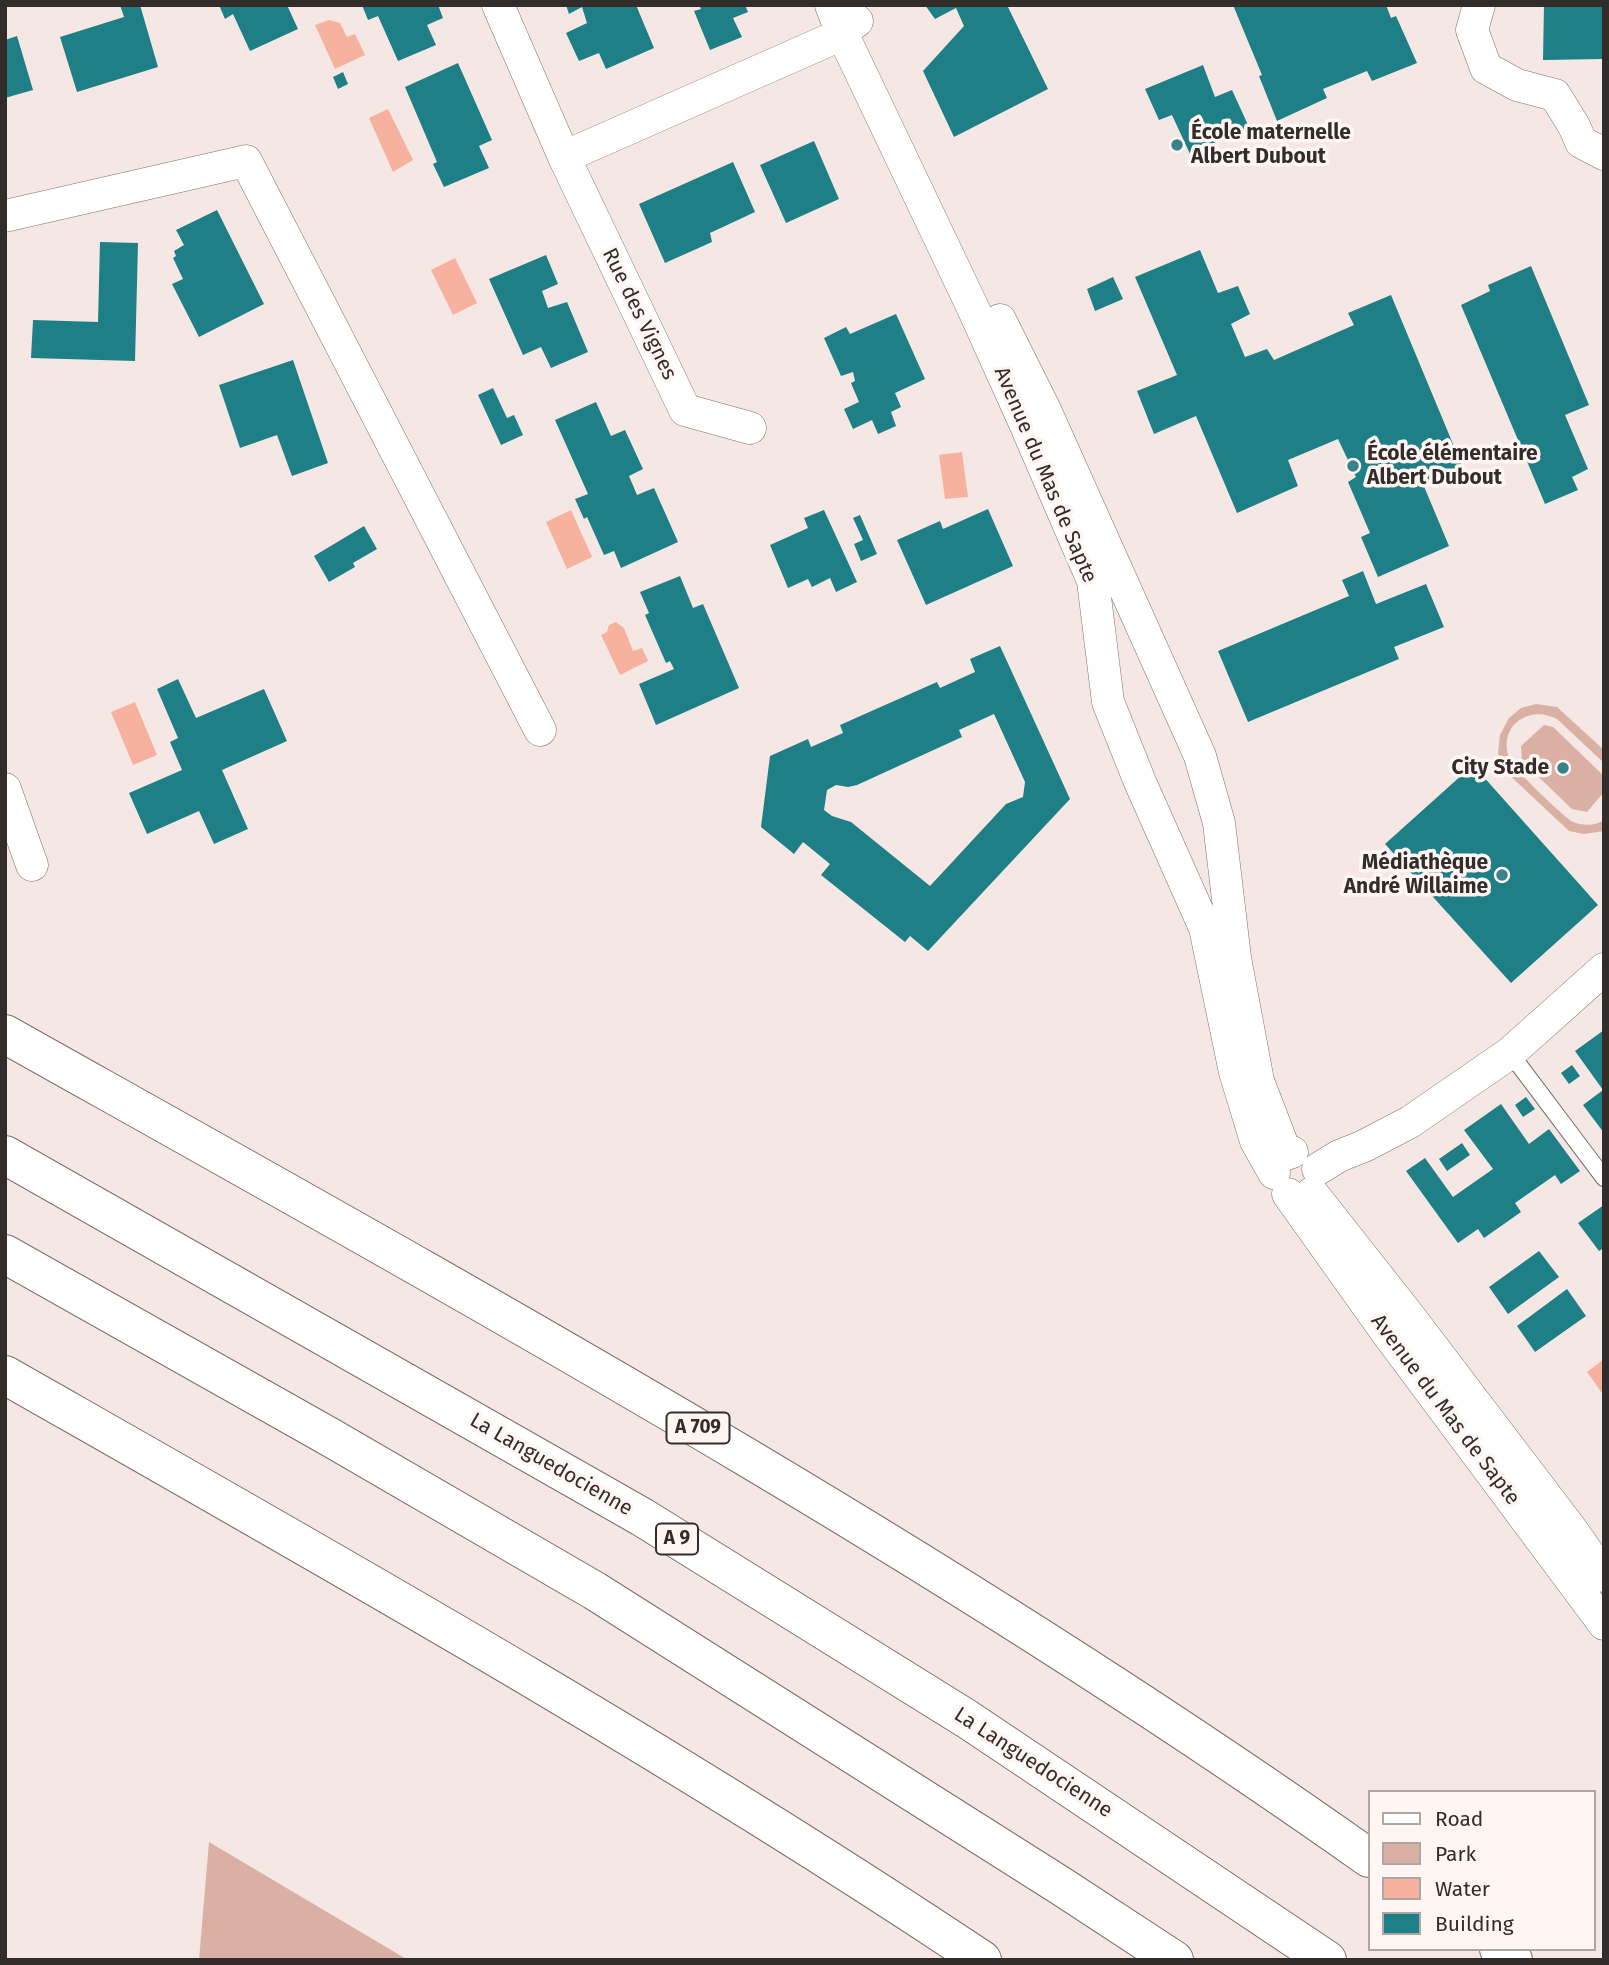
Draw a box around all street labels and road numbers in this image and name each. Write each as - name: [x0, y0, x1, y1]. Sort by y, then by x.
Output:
- street label: Rue des Vignes: [596, 244, 682, 384]
- street label: Avenue du Mas de Sapte: [988, 363, 1102, 587]
- street label: Avenue du Mas de Sapte: [1365, 1310, 1525, 1510]
- street label: La Languedocienne: [465, 1408, 637, 1522]
- road number: A 709: [666, 1412, 730, 1444]
- road number: A 9: [656, 1524, 698, 1554]
- street label: La Languedocienne: [949, 1702, 1117, 1824]

